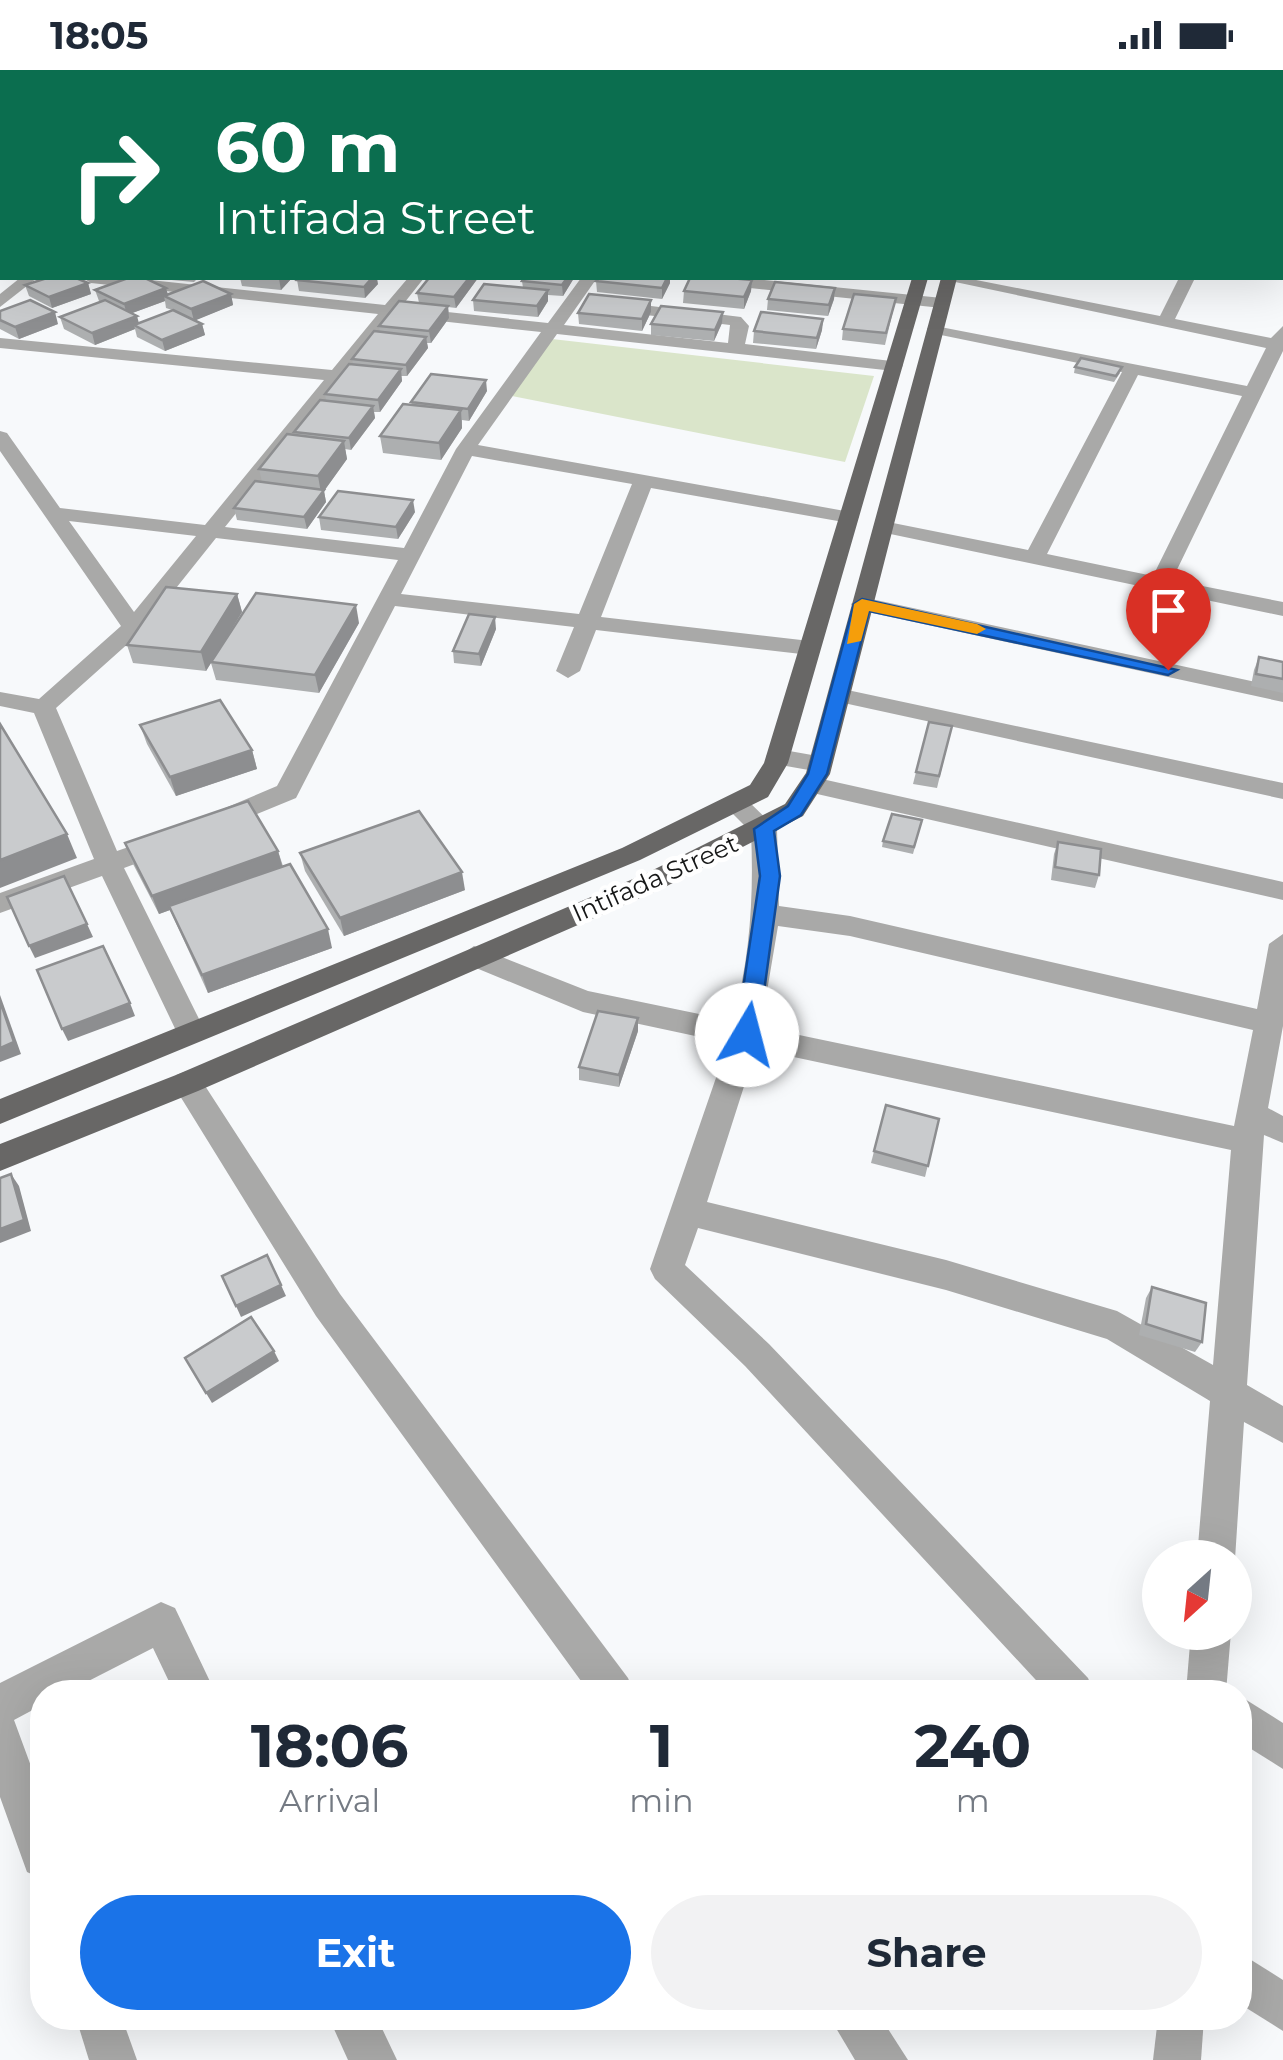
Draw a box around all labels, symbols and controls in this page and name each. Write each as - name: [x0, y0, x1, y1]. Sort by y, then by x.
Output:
- text: 18:05: [50, 12, 148, 59]
- text: 60 m: [215, 104, 400, 190]
- icon: right: [50, 110, 180, 240]
- text: Intifada Street: [215, 190, 536, 245]
- pin: [1126, 568, 1211, 671]
- icon: arrive: [1141, 583, 1196, 638]
- street label: Intifada Street: [568, 828, 742, 928]
- position arrow: [695, 983, 799, 1087]
- north arrow: [1142, 1540, 1252, 1650]
- map controls: [1142, 1540, 1252, 1650]
- text: 18:06: [251, 1709, 409, 1782]
- text: 1: [650, 1709, 673, 1782]
- text: 240: [914, 1709, 1031, 1782]
- text: Arrival: [279, 1781, 380, 1820]
- text: min: [629, 1781, 694, 1820]
- text: m: [956, 1781, 990, 1820]
- button: Exit: [80, 1895, 631, 2010]
- button: Share: [651, 1895, 1202, 2010]

